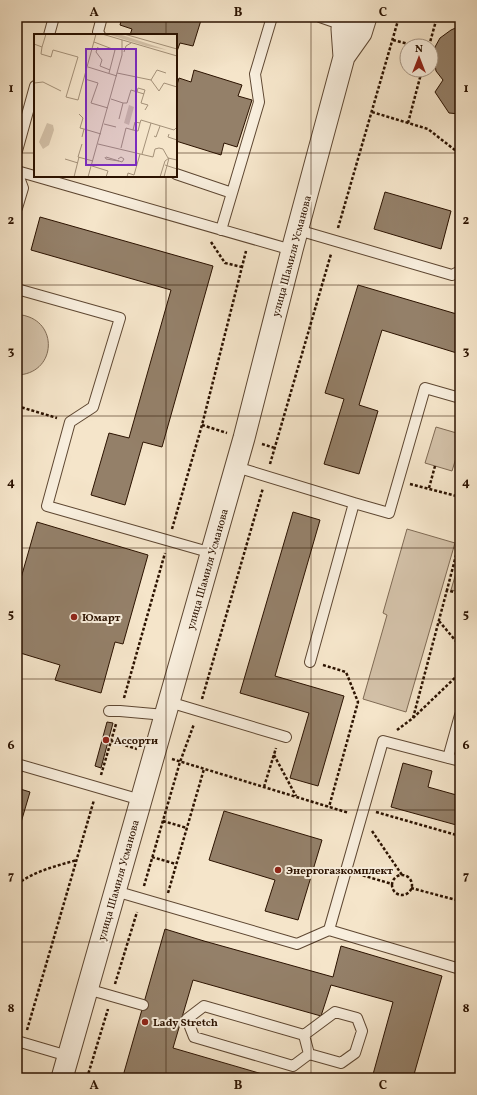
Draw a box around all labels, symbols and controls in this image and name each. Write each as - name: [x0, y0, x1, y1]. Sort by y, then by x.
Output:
- text: A: [89, 4, 99, 22]
- text: B: [234, 4, 243, 22]
- text: C: [379, 4, 387, 22]
- inset map: [34, 34, 177, 177]
- north arrow: [399, 38, 439, 78]
- text: N: [415, 42, 423, 57]
- text: 1: [8, 80, 14, 98]
- text: 1: [463, 80, 469, 98]
- street label: улица Шамиля Усманова: [269, 193, 316, 319]
- text: 2: [8, 212, 15, 230]
- text: 2: [463, 212, 470, 230]
- text: 3: [8, 343, 15, 361]
- text: 3: [463, 343, 470, 361]
- text: 4: [7, 474, 15, 492]
- text: 4: [462, 474, 470, 492]
- street label: улица Шамиля Усманова: [184, 507, 233, 632]
- text: 5: [8, 606, 14, 624]
- text: 5: [463, 606, 469, 624]
- place label: Юмарт: [82, 611, 121, 626]
- marker: Юмарт: [69, 612, 79, 622]
- place label: Ассорти: [114, 734, 158, 749]
- marker: Ассорти: [101, 735, 111, 745]
- text: 6: [7, 737, 15, 755]
- text: 6: [462, 737, 470, 755]
- street label: улица Шамиля Усманова: [95, 818, 144, 943]
- place label: Энергогазкомплект: [286, 864, 393, 879]
- marker: Энергогазкомплект: [273, 865, 283, 875]
- text: 7: [8, 868, 14, 886]
- text: 7: [463, 868, 469, 886]
- text: 8: [7, 1000, 15, 1018]
- text: 8: [462, 1000, 470, 1018]
- place label: Lady Stretch: [153, 1016, 218, 1031]
- marker: Lady Stretch: [140, 1017, 150, 1027]
- text: A: [89, 1077, 99, 1095]
- text: B: [234, 1077, 243, 1095]
- text: C: [379, 1077, 387, 1095]

